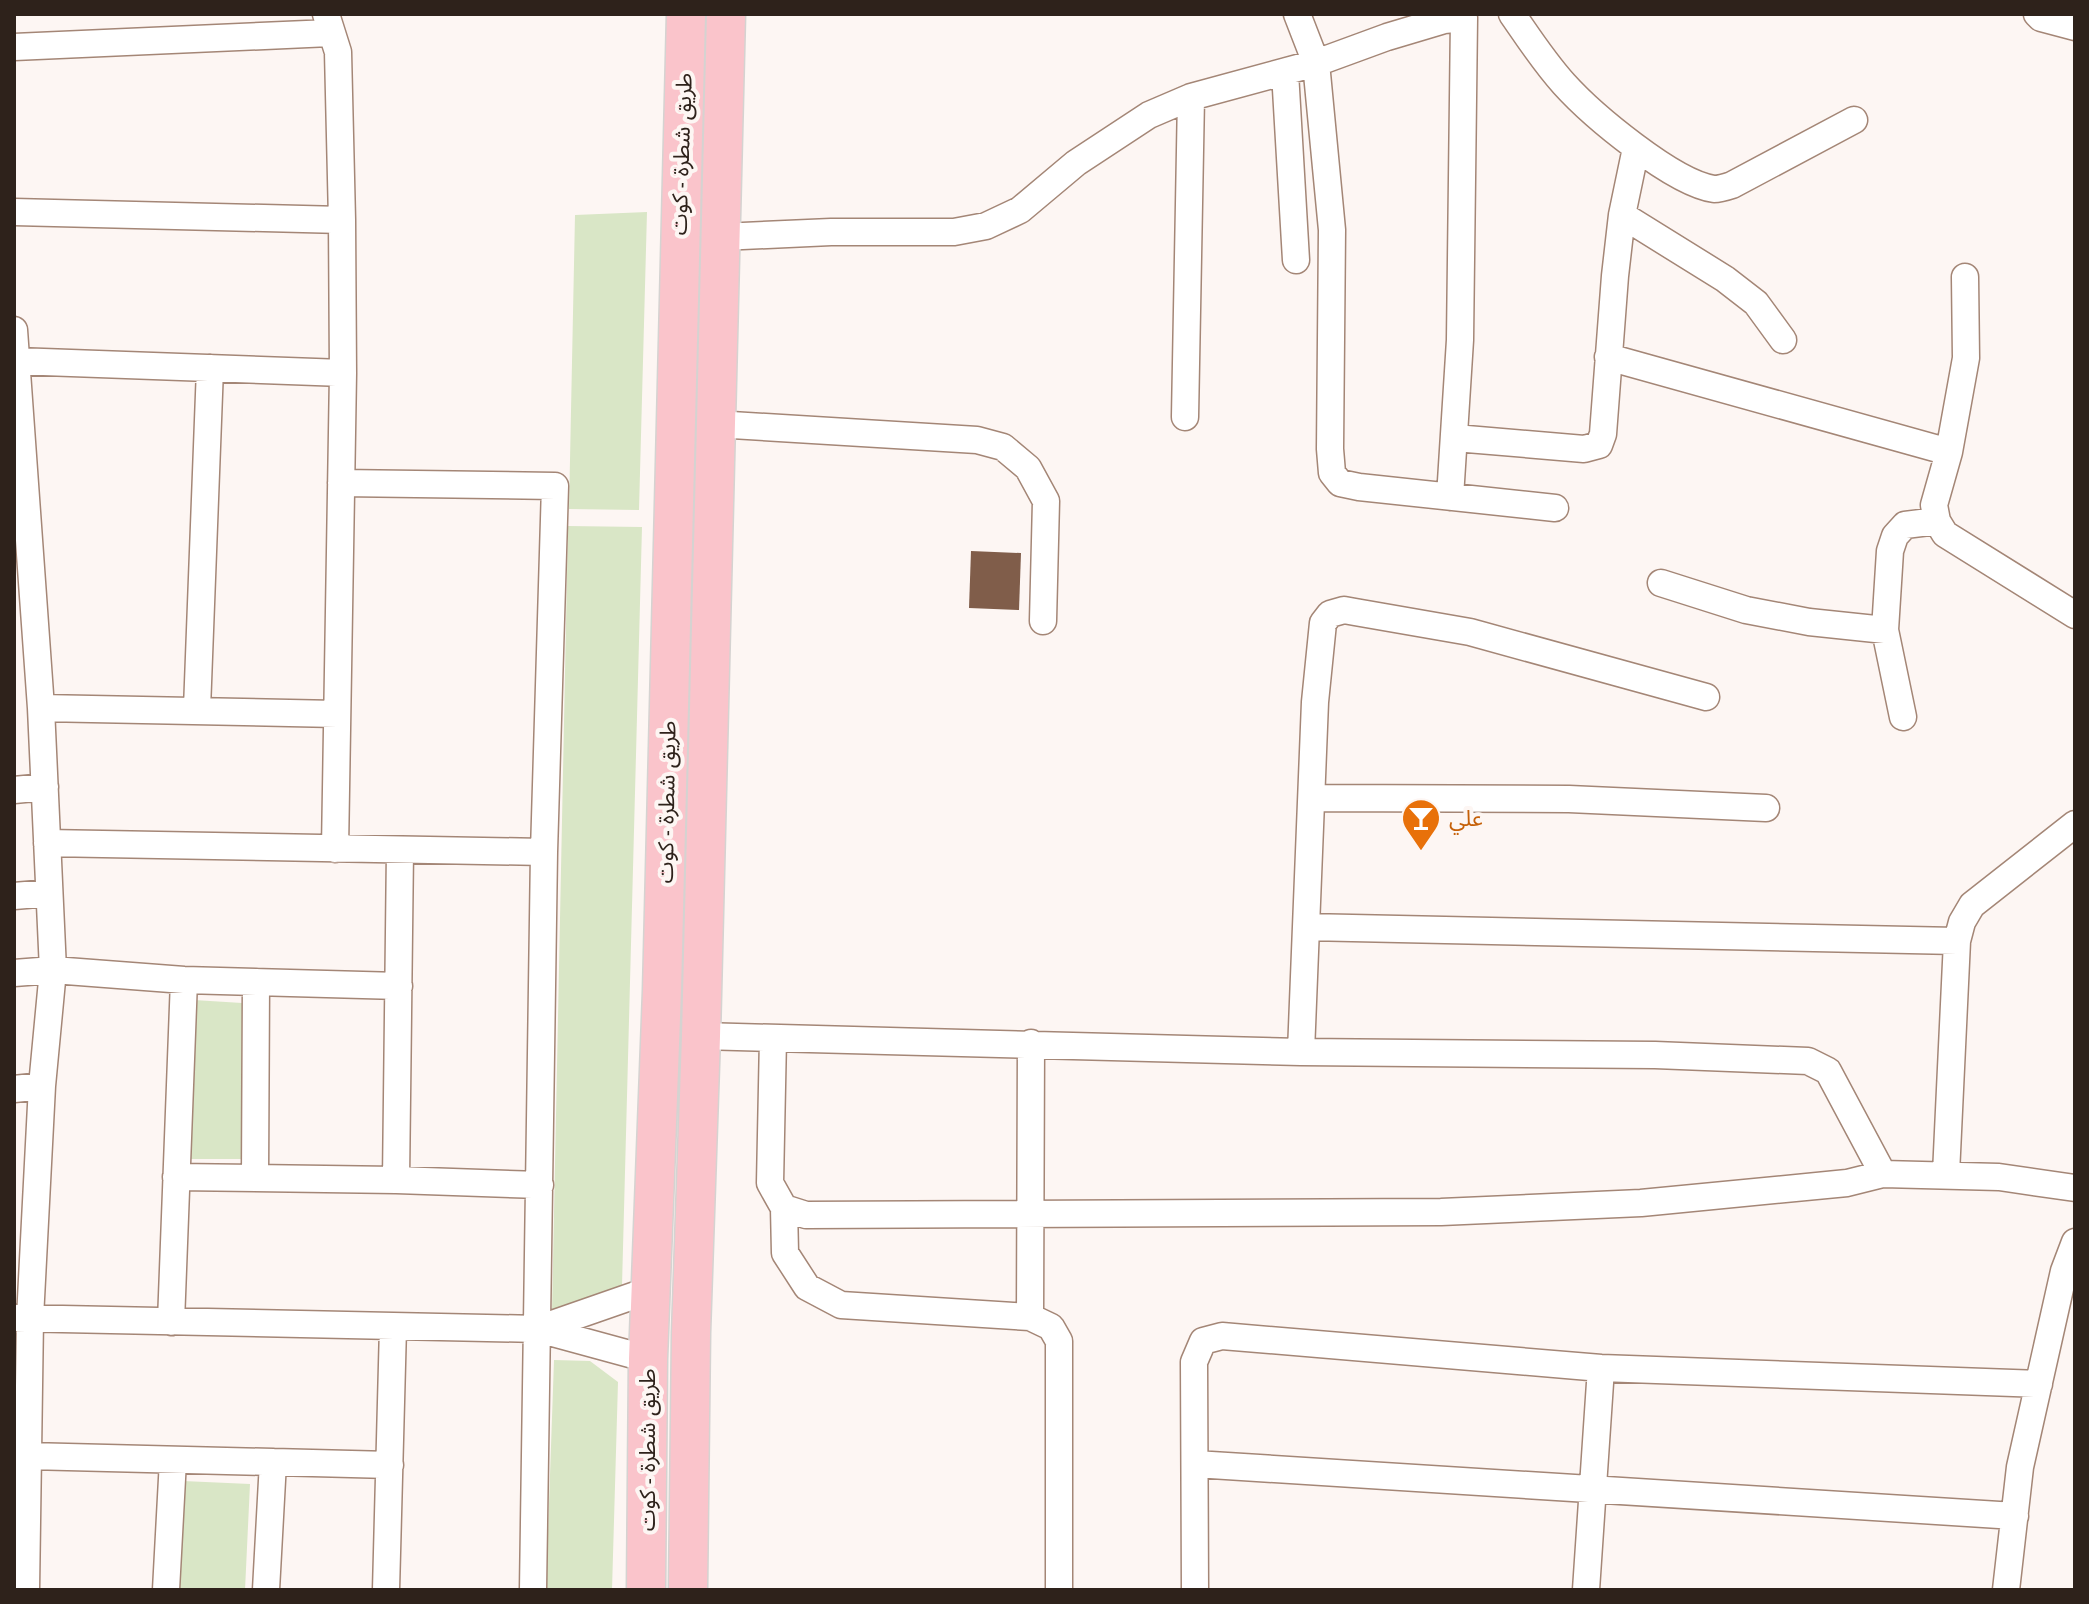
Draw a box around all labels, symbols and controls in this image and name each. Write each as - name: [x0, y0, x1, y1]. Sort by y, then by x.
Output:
- street label: طريق شطرة - كوت: [662, 72, 700, 236]
- street label: طريق شطرة - كوت: [649, 720, 683, 884]
- bar icon: علي: [1400, 797, 1442, 852]
- place label: علي: [1449, 802, 1483, 835]
- street label: طريق شطرة - كوت: [631, 1369, 663, 1531]

